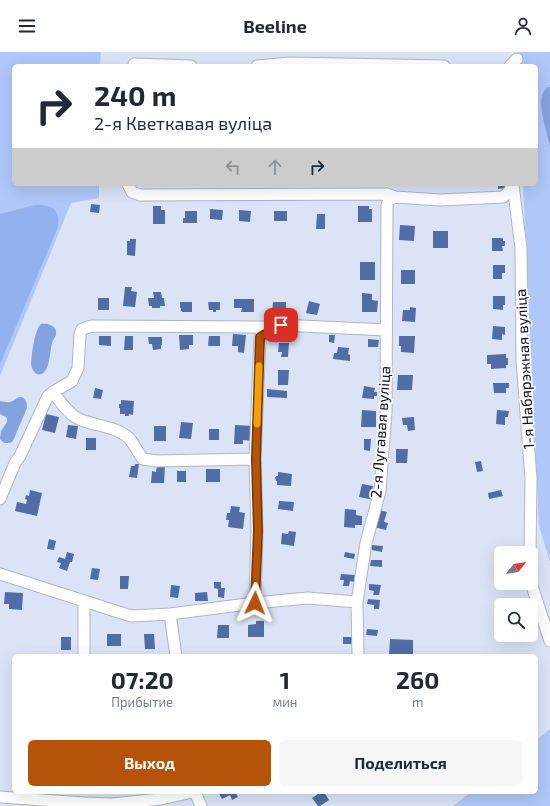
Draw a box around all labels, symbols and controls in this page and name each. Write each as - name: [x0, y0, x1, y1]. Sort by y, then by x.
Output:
- icon: menu: [16, 15, 38, 37]
- text: Beeline: [243, 15, 307, 37]
- icon: person: [512, 15, 534, 37]
- text: 240 m: [94, 78, 177, 112]
- icon: right: [28, 80, 80, 132]
- text: 2-я Кветкавая вуліца: [94, 112, 272, 134]
- icon: left: [222, 156, 244, 178]
- icon: ahead: [264, 156, 286, 178]
- icon: right: [306, 156, 328, 178]
- street label: 1-я Набярэжная вуліца: [511, 288, 538, 450]
- pin: [264, 308, 298, 342]
- icon: arrive: [270, 314, 292, 336]
- street label: 2-я Лугавая вуліца: [366, 365, 395, 499]
- north arrow: [494, 546, 538, 590]
- map controls: [494, 546, 538, 642]
- position arrow: [234, 582, 276, 624]
- button: search: [494, 598, 538, 642]
- text: 07:20: [111, 665, 174, 694]
- text: 1: [280, 665, 290, 694]
- text: 260: [396, 665, 439, 694]
- text: Прибытие: [111, 694, 173, 710]
- text: мин: [272, 694, 297, 710]
- text: m: [412, 694, 423, 710]
- button: Выход: [28, 740, 271, 786]
- button: Поделиться: [279, 740, 522, 786]

